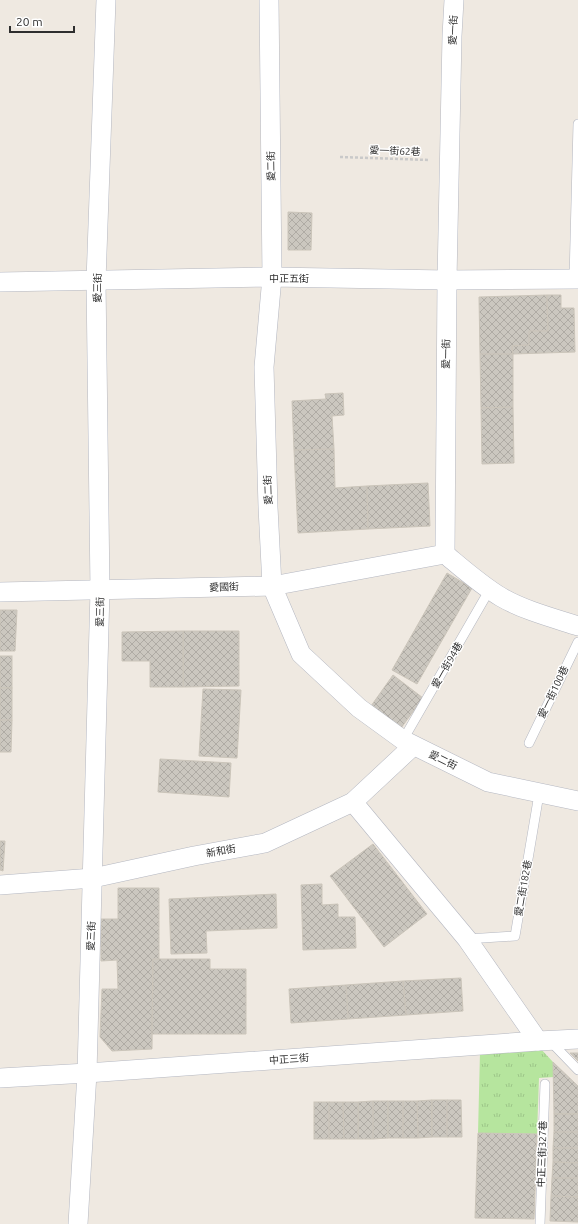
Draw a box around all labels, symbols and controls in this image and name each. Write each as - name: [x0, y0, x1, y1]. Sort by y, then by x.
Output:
- scale bar: [10, 8, 74, 34]
- text: 20 m: [16, 15, 43, 28]
- street label: 愛一街: [447, 15, 459, 45]
- street label: 愛一街62巷: [369, 145, 421, 157]
- street label: 愛二街: [265, 151, 277, 181]
- street label: 愛三街: [92, 273, 103, 303]
- street label: 中正五街: [269, 273, 309, 284]
- street label: 愛一街: [440, 339, 452, 369]
- street label: 愛二街: [262, 475, 274, 505]
- street label: 愛國街: [209, 581, 239, 593]
- street label: 愛三街: [94, 597, 106, 627]
- street label: 愛一街94巷: [429, 640, 465, 690]
- street label: 愛一街100巷: [536, 664, 570, 720]
- street label: 愛二街: [427, 748, 459, 772]
- street label: 新和街: [205, 843, 237, 859]
- street label: 愛二街182巷: [513, 859, 533, 917]
- street label: 愛三街: [85, 921, 97, 951]
- street label: 中正三街: [269, 1052, 309, 1066]
- street label: 中正三街327巷: [535, 1120, 549, 1188]

